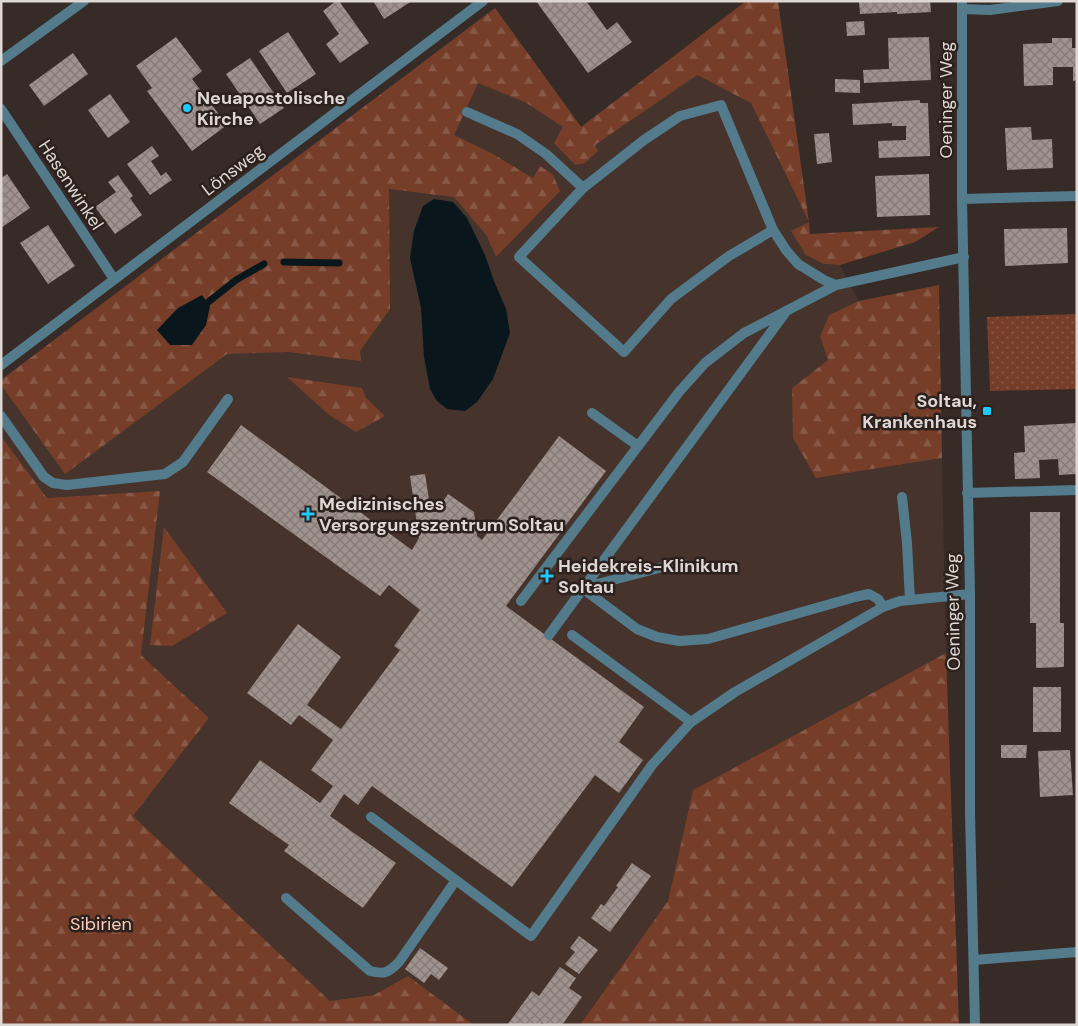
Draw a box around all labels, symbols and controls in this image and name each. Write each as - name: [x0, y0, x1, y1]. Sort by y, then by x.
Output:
- street label: Oeninger Weg: [934, 41, 958, 159]
- place label: Neuapostolische Kirche: [197, 86, 346, 131]
- marker: Neuapostolische Kirche: [181, 102, 193, 114]
- street label: Hasenwinkel: [33, 135, 109, 235]
- street label: Lönsweg: [197, 139, 269, 201]
- place label: Soltau, Krankenhaus: [862, 389, 977, 434]
- marker: Soltau, Krankenhaus: [981, 405, 993, 417]
- place label: Medizinisches Versorgungszentrum Soltau: [319, 492, 564, 537]
- marker: Medizinisches Versorgungszentrum Soltau: [301, 507, 315, 521]
- street label: Oeninger Weg: [940, 553, 966, 671]
- place label: Heidekreis-Klinikum Soltau: [558, 554, 739, 599]
- marker: Heidekreis-Klinikum Soltau: [540, 569, 554, 583]
- park label: Sibirien: [70, 912, 132, 936]

